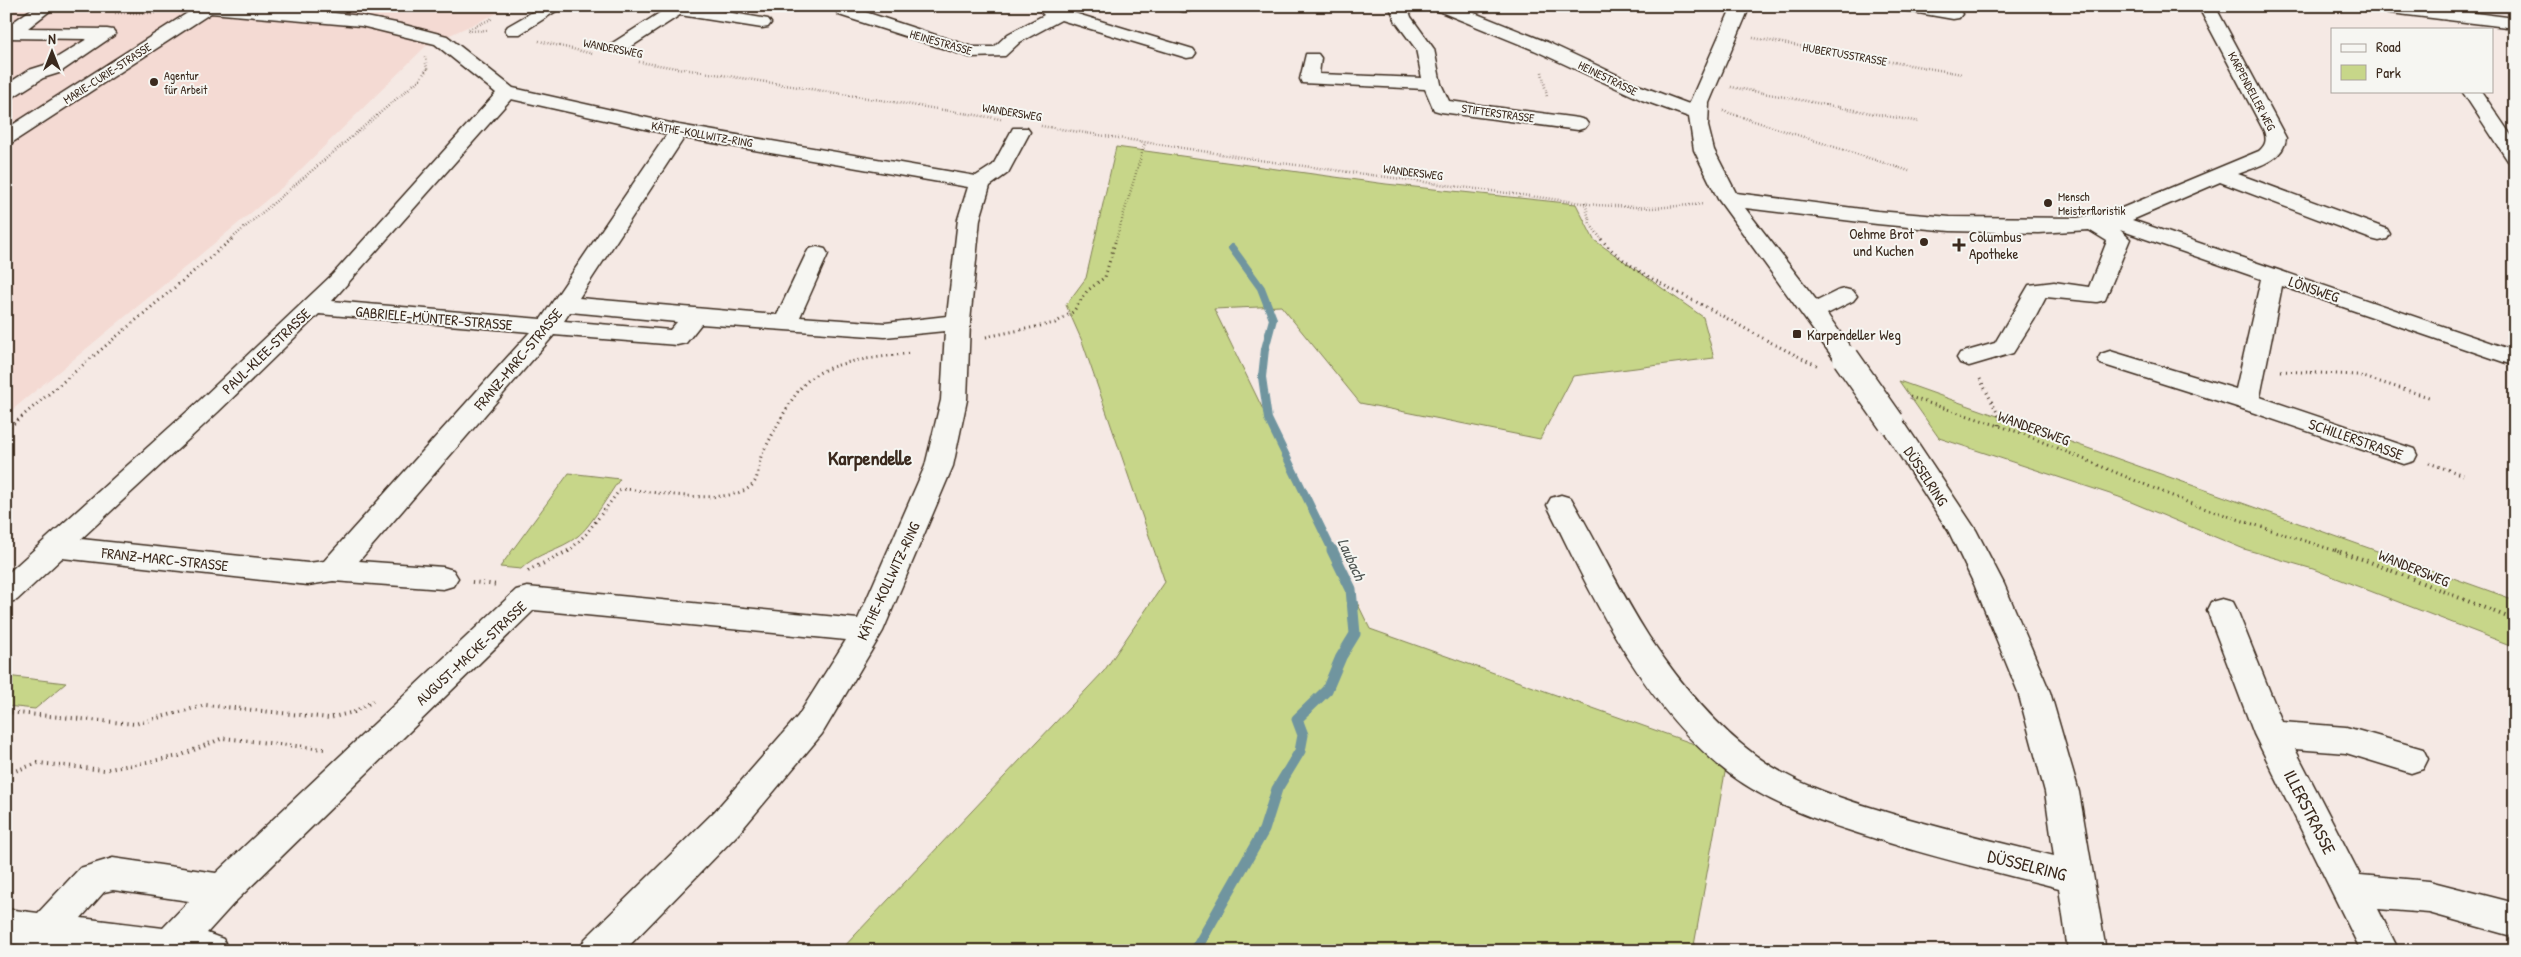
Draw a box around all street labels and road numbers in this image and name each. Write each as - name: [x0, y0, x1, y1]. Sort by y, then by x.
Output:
- street label: HEINESTRASSE: [908, 25, 975, 59]
- street label: WANDERSWEG: [582, 34, 644, 62]
- street label: MARIE-CURIE-STRASSE: [60, 38, 155, 108]
- street label: HUBERTUSSTRASSE: [1801, 38, 1889, 70]
- street label: KARPENDELLER WEG: [2224, 49, 2280, 134]
- street label: HEINESTRASSE: [1575, 56, 1641, 100]
- street label: WANDERSWEG: [981, 99, 1043, 125]
- street label: STIFTERSTRASSE: [1460, 99, 1536, 127]
- street label: KÄTHE-KOLLWITZ-RING: [650, 117, 754, 151]
- street label: WANDERSWEG: [1382, 160, 1444, 184]
- street label: LÖNSWEG: [2286, 271, 2343, 308]
- street label: GABRIELE-MÜNTER-STRASSE: [355, 301, 514, 335]
- street label: PAUL-KLEE-STRASSE: [217, 303, 315, 399]
- street label: FRANZ-MARC-STRASSE: [468, 303, 567, 415]
- street label: WANDERSWEG: [1995, 405, 2074, 451]
- street label: SCHILLERSTRASSE: [2306, 413, 2406, 465]
- street label: DÜSSELRING: [1899, 442, 1953, 510]
- street label: KÄTHE-KOLLWITZ-RING: [851, 518, 925, 644]
- street label: FRANZ-MARC-STRASSE: [100, 542, 230, 576]
- street label: WANDERSWEG: [2375, 544, 2453, 592]
- street label: AUGUST-MACKE-STRASSE: [411, 596, 531, 710]
- street label: ILLERSTRASSE: [2278, 765, 2342, 859]
- street label: DÜSSELRING: [1985, 843, 2069, 887]

